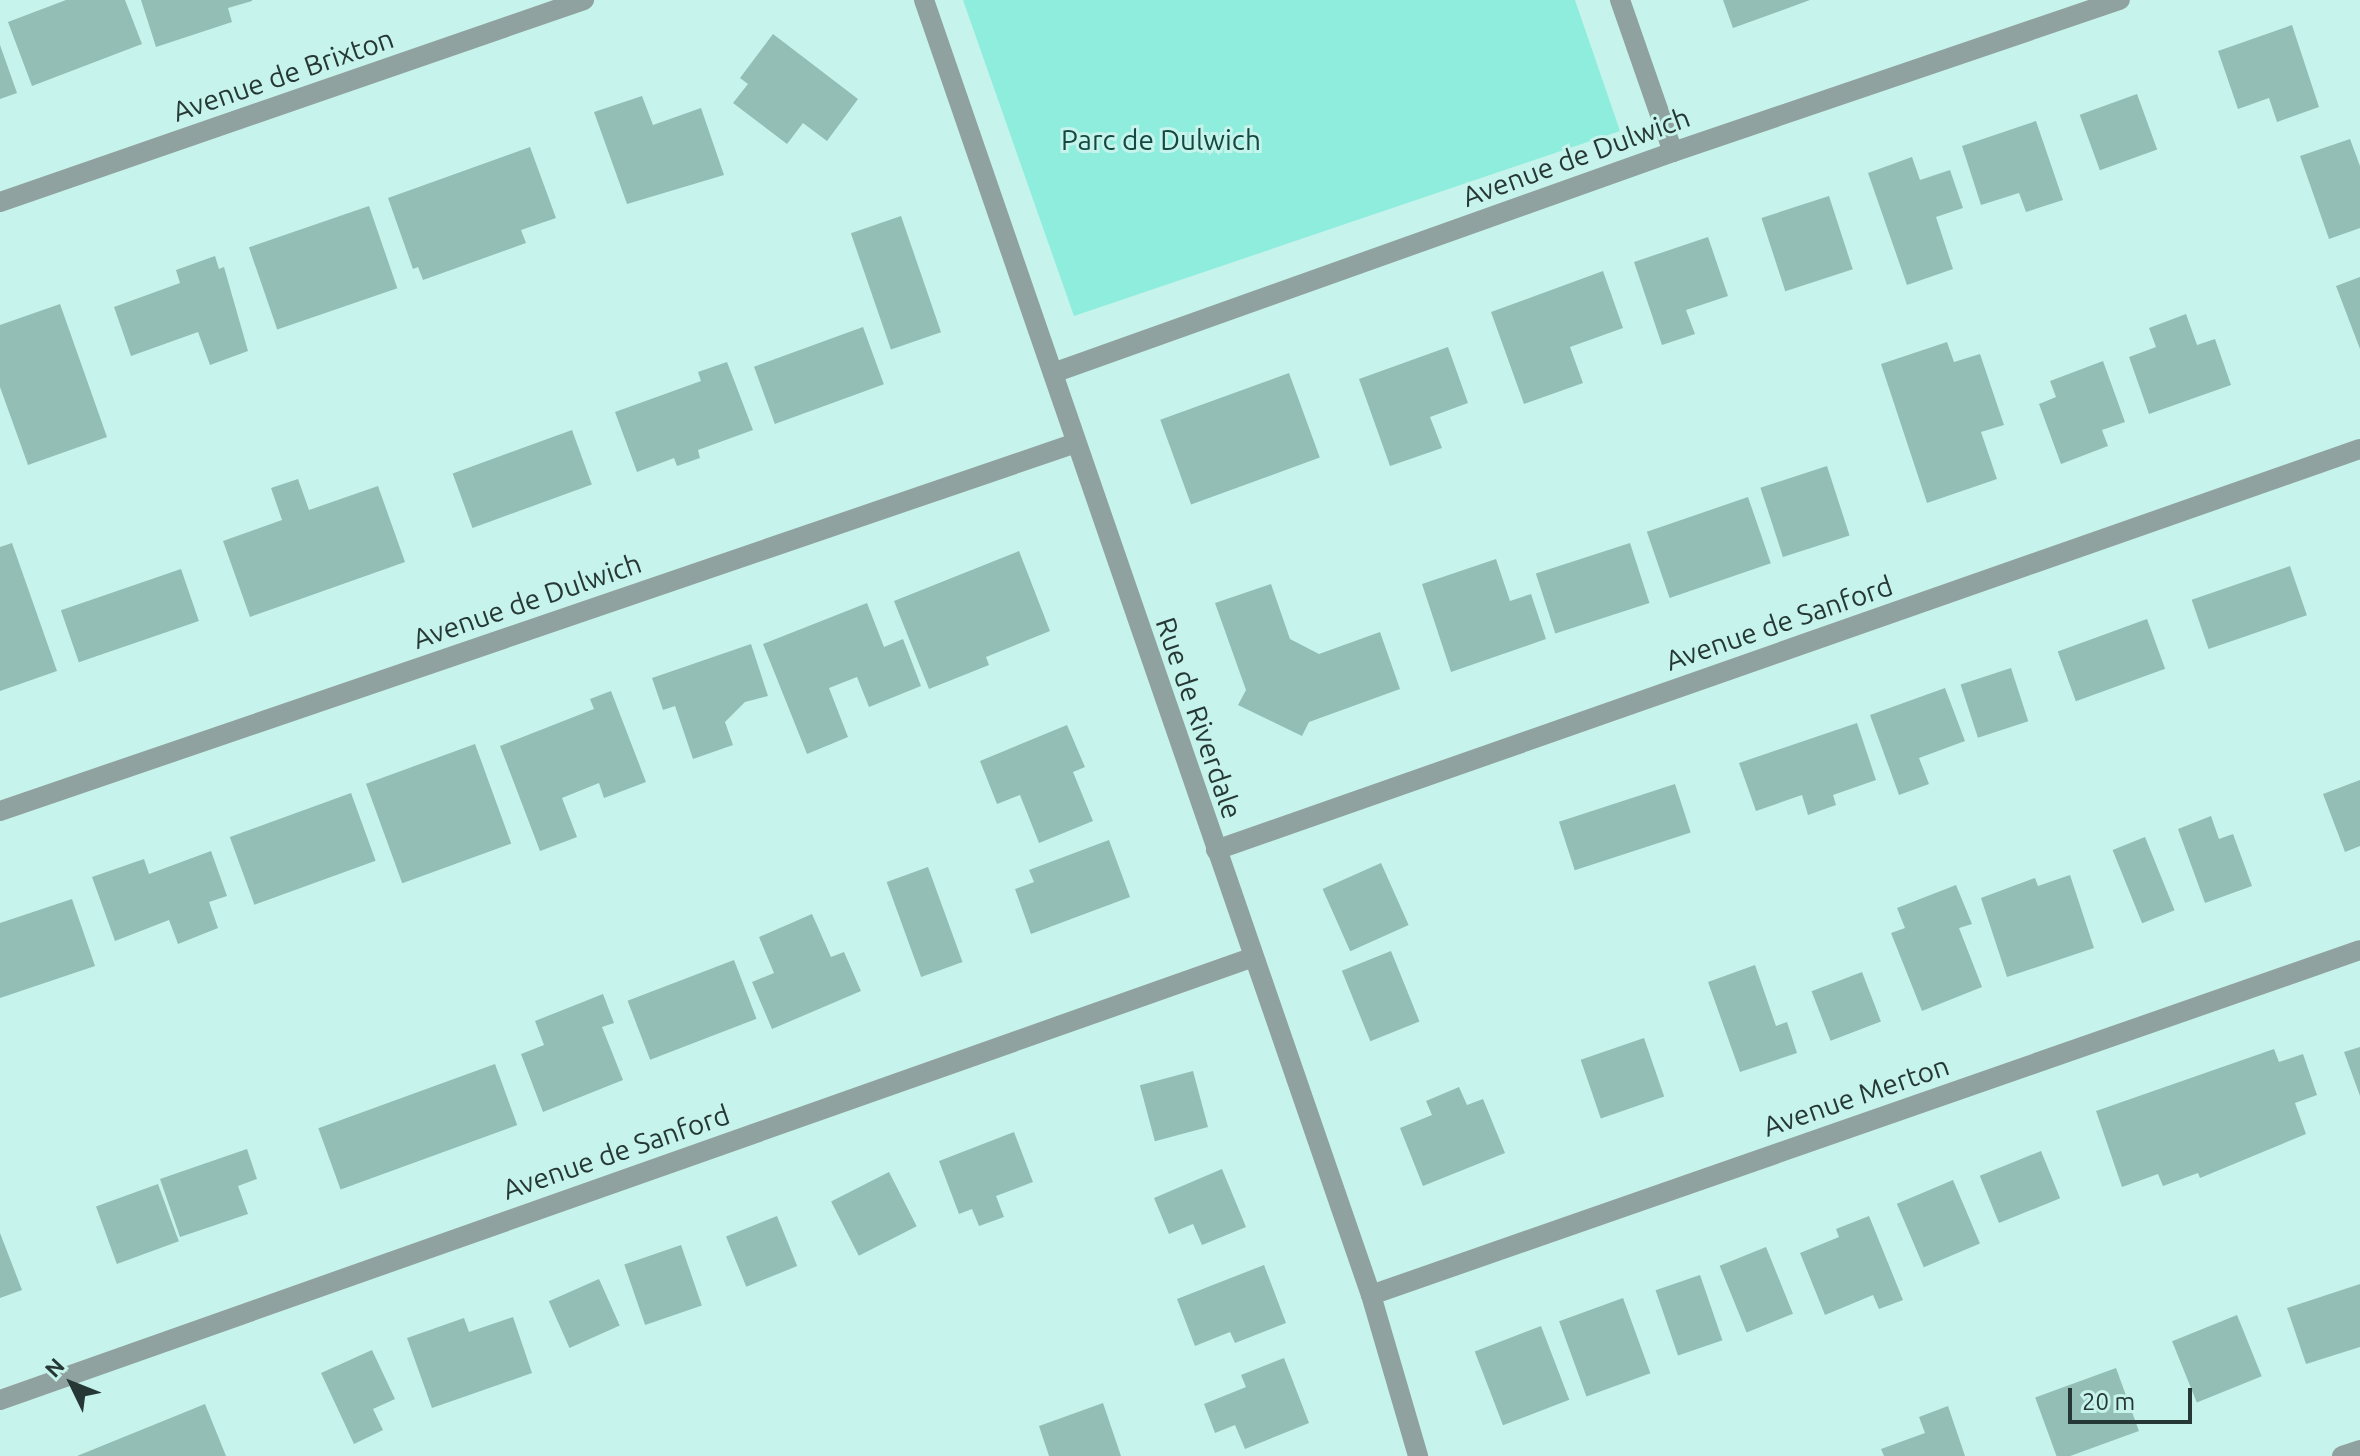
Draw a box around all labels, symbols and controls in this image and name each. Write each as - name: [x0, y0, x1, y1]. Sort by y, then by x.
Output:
- street label: Avenue de Brixton: [168, 21, 398, 129]
- street label: Avenue de Dulwich: [1458, 100, 1694, 214]
- park label: Parc de Dulwich: [1061, 123, 1261, 157]
- street label: Avenue de Dulwich: [408, 546, 646, 656]
- street label: Avenue de Sanford: [1661, 568, 1897, 678]
- street label: Rue de Riverdale: [1149, 613, 1249, 823]
- street label: Avenue Merton: [1759, 1048, 1953, 1144]
- street label: Avenue de Sanford: [498, 1097, 734, 1207]
- north arrow: [32, 1344, 112, 1424]
- text: N: [39, 1353, 69, 1382]
- scale bar: [2072, 1372, 2196, 1422]
- text: 20 m: [2082, 1388, 2135, 1415]

